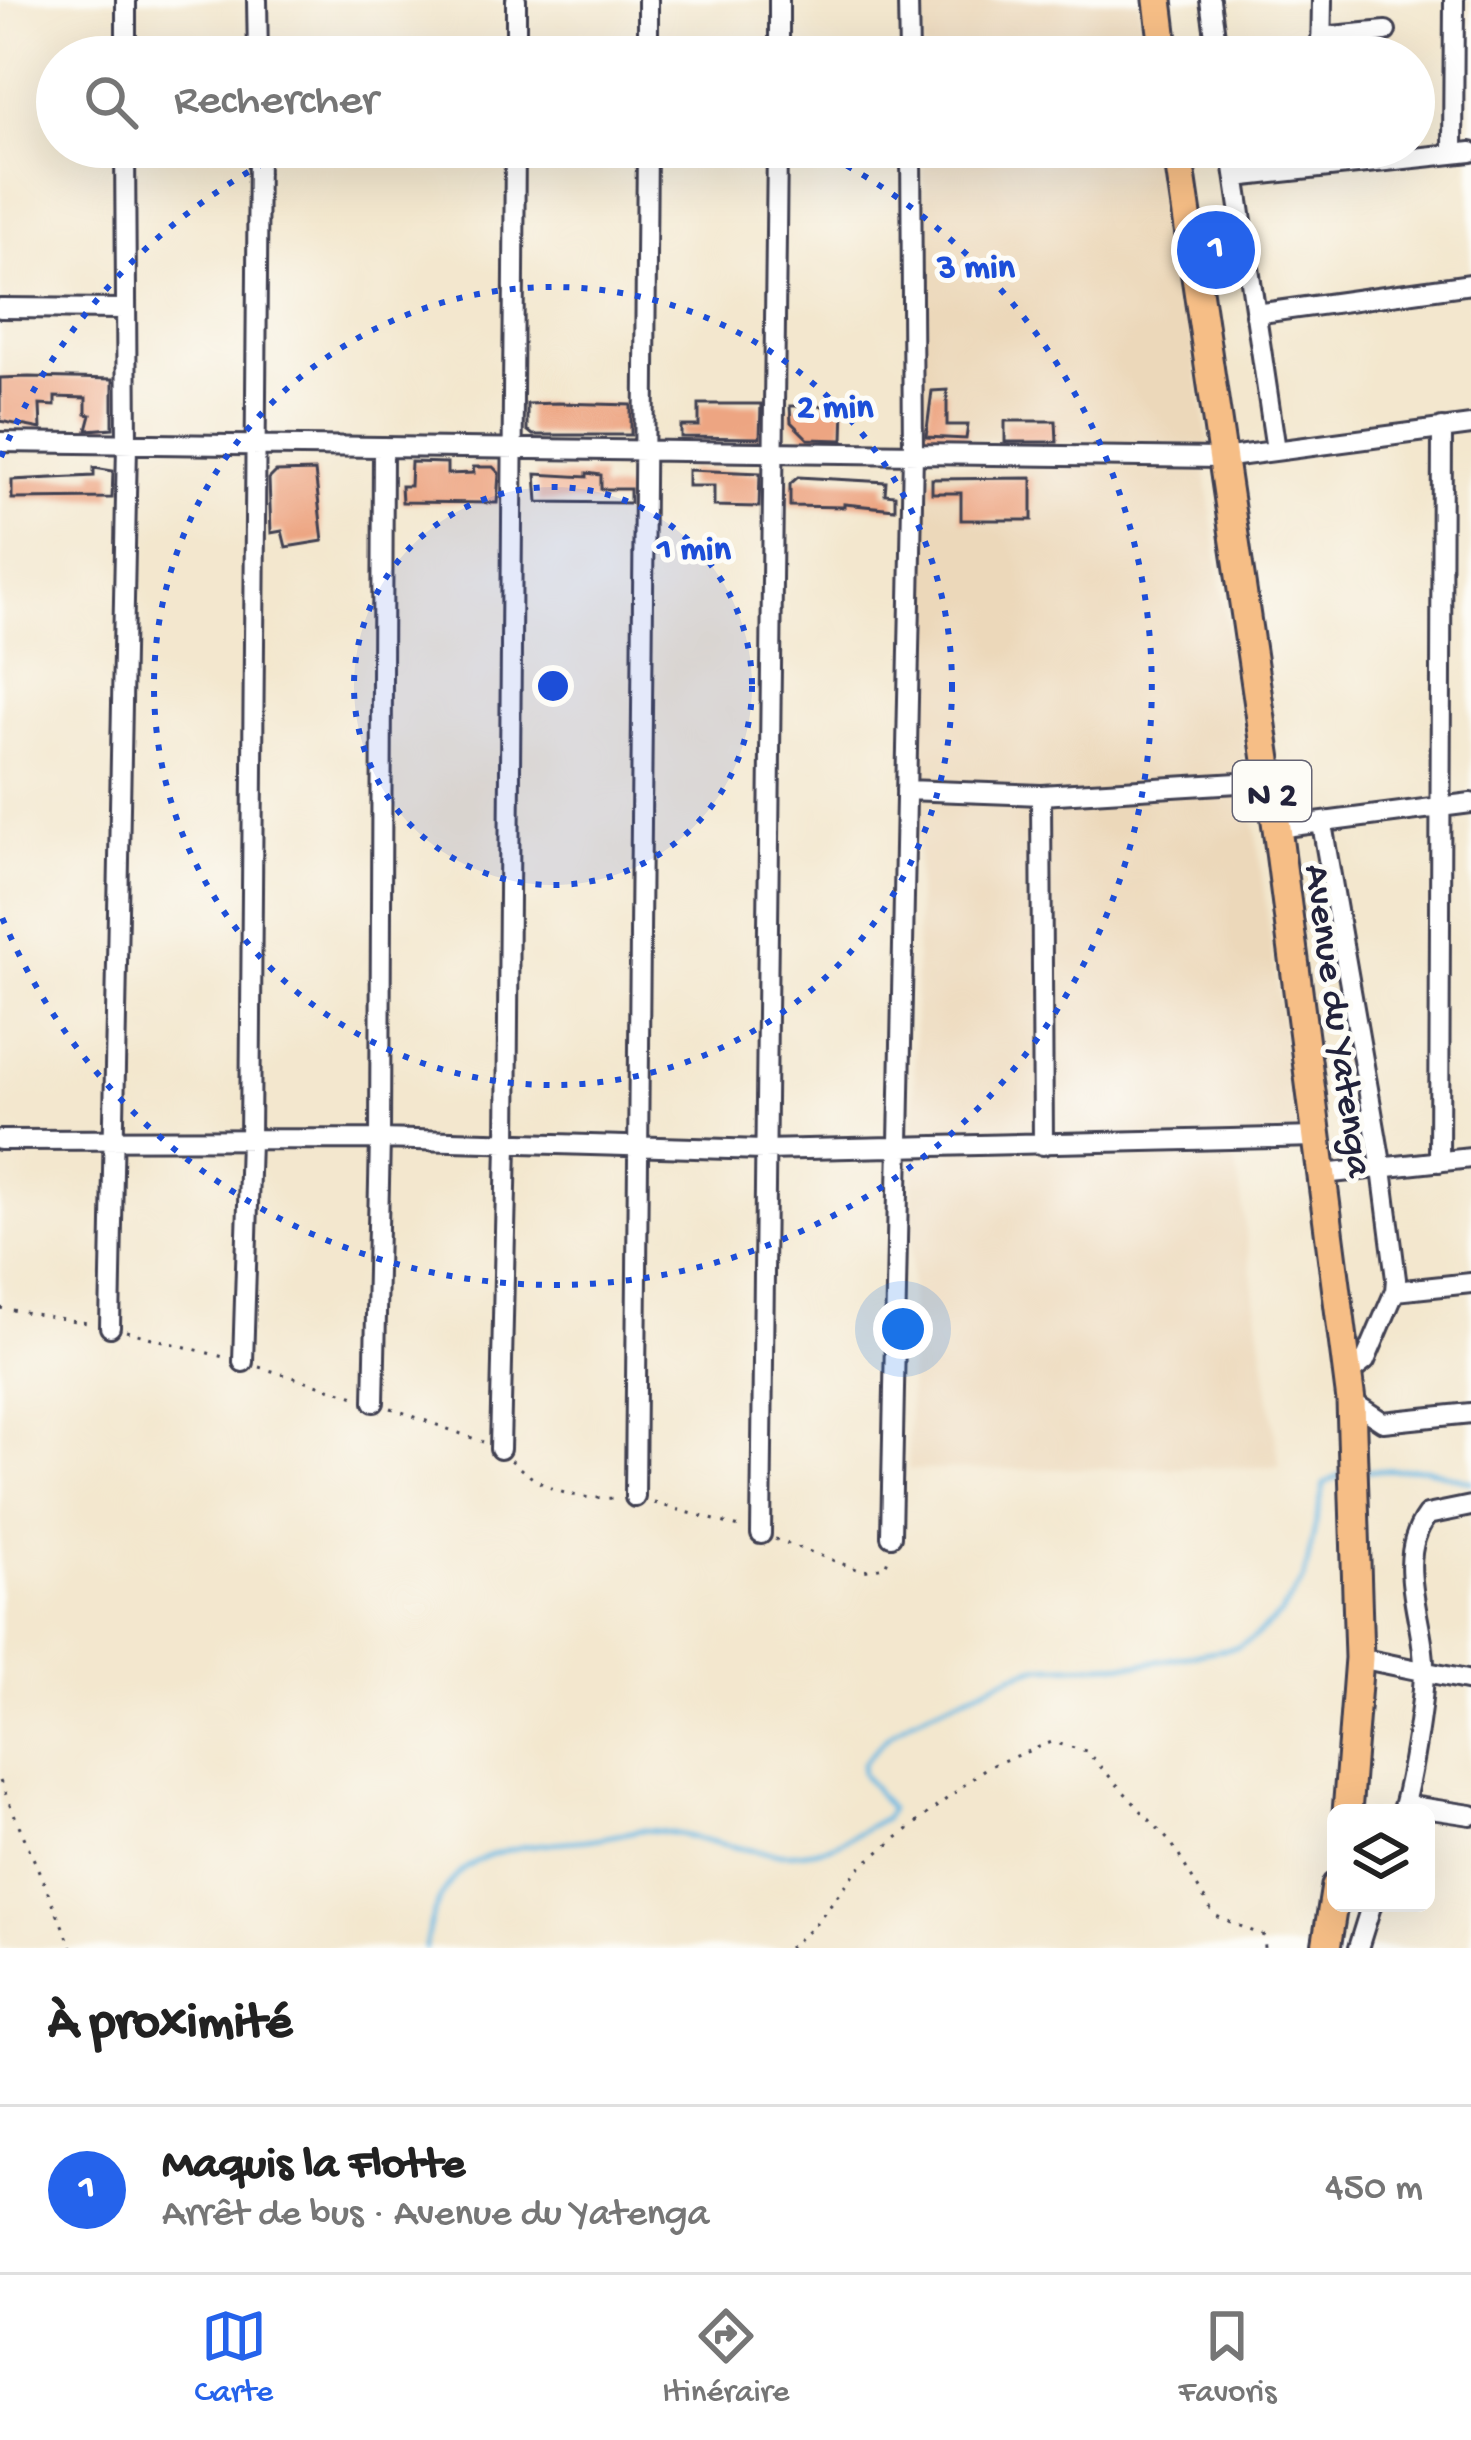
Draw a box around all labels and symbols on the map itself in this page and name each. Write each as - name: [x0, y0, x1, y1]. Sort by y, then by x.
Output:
- pin: 1: [1177, 205, 1255, 295]
- text: 3 min: [936, 248, 1016, 291]
- text: 2 min: [797, 388, 874, 431]
- text: 1 min: [655, 530, 732, 573]
- centre of rings: [532, 665, 574, 707]
- road number: N 2: [1233, 761, 1311, 821]
- street label: Avenue du Yatenga: [1290, 862, 1380, 1182]
- your location: [873, 1299, 933, 1359]

